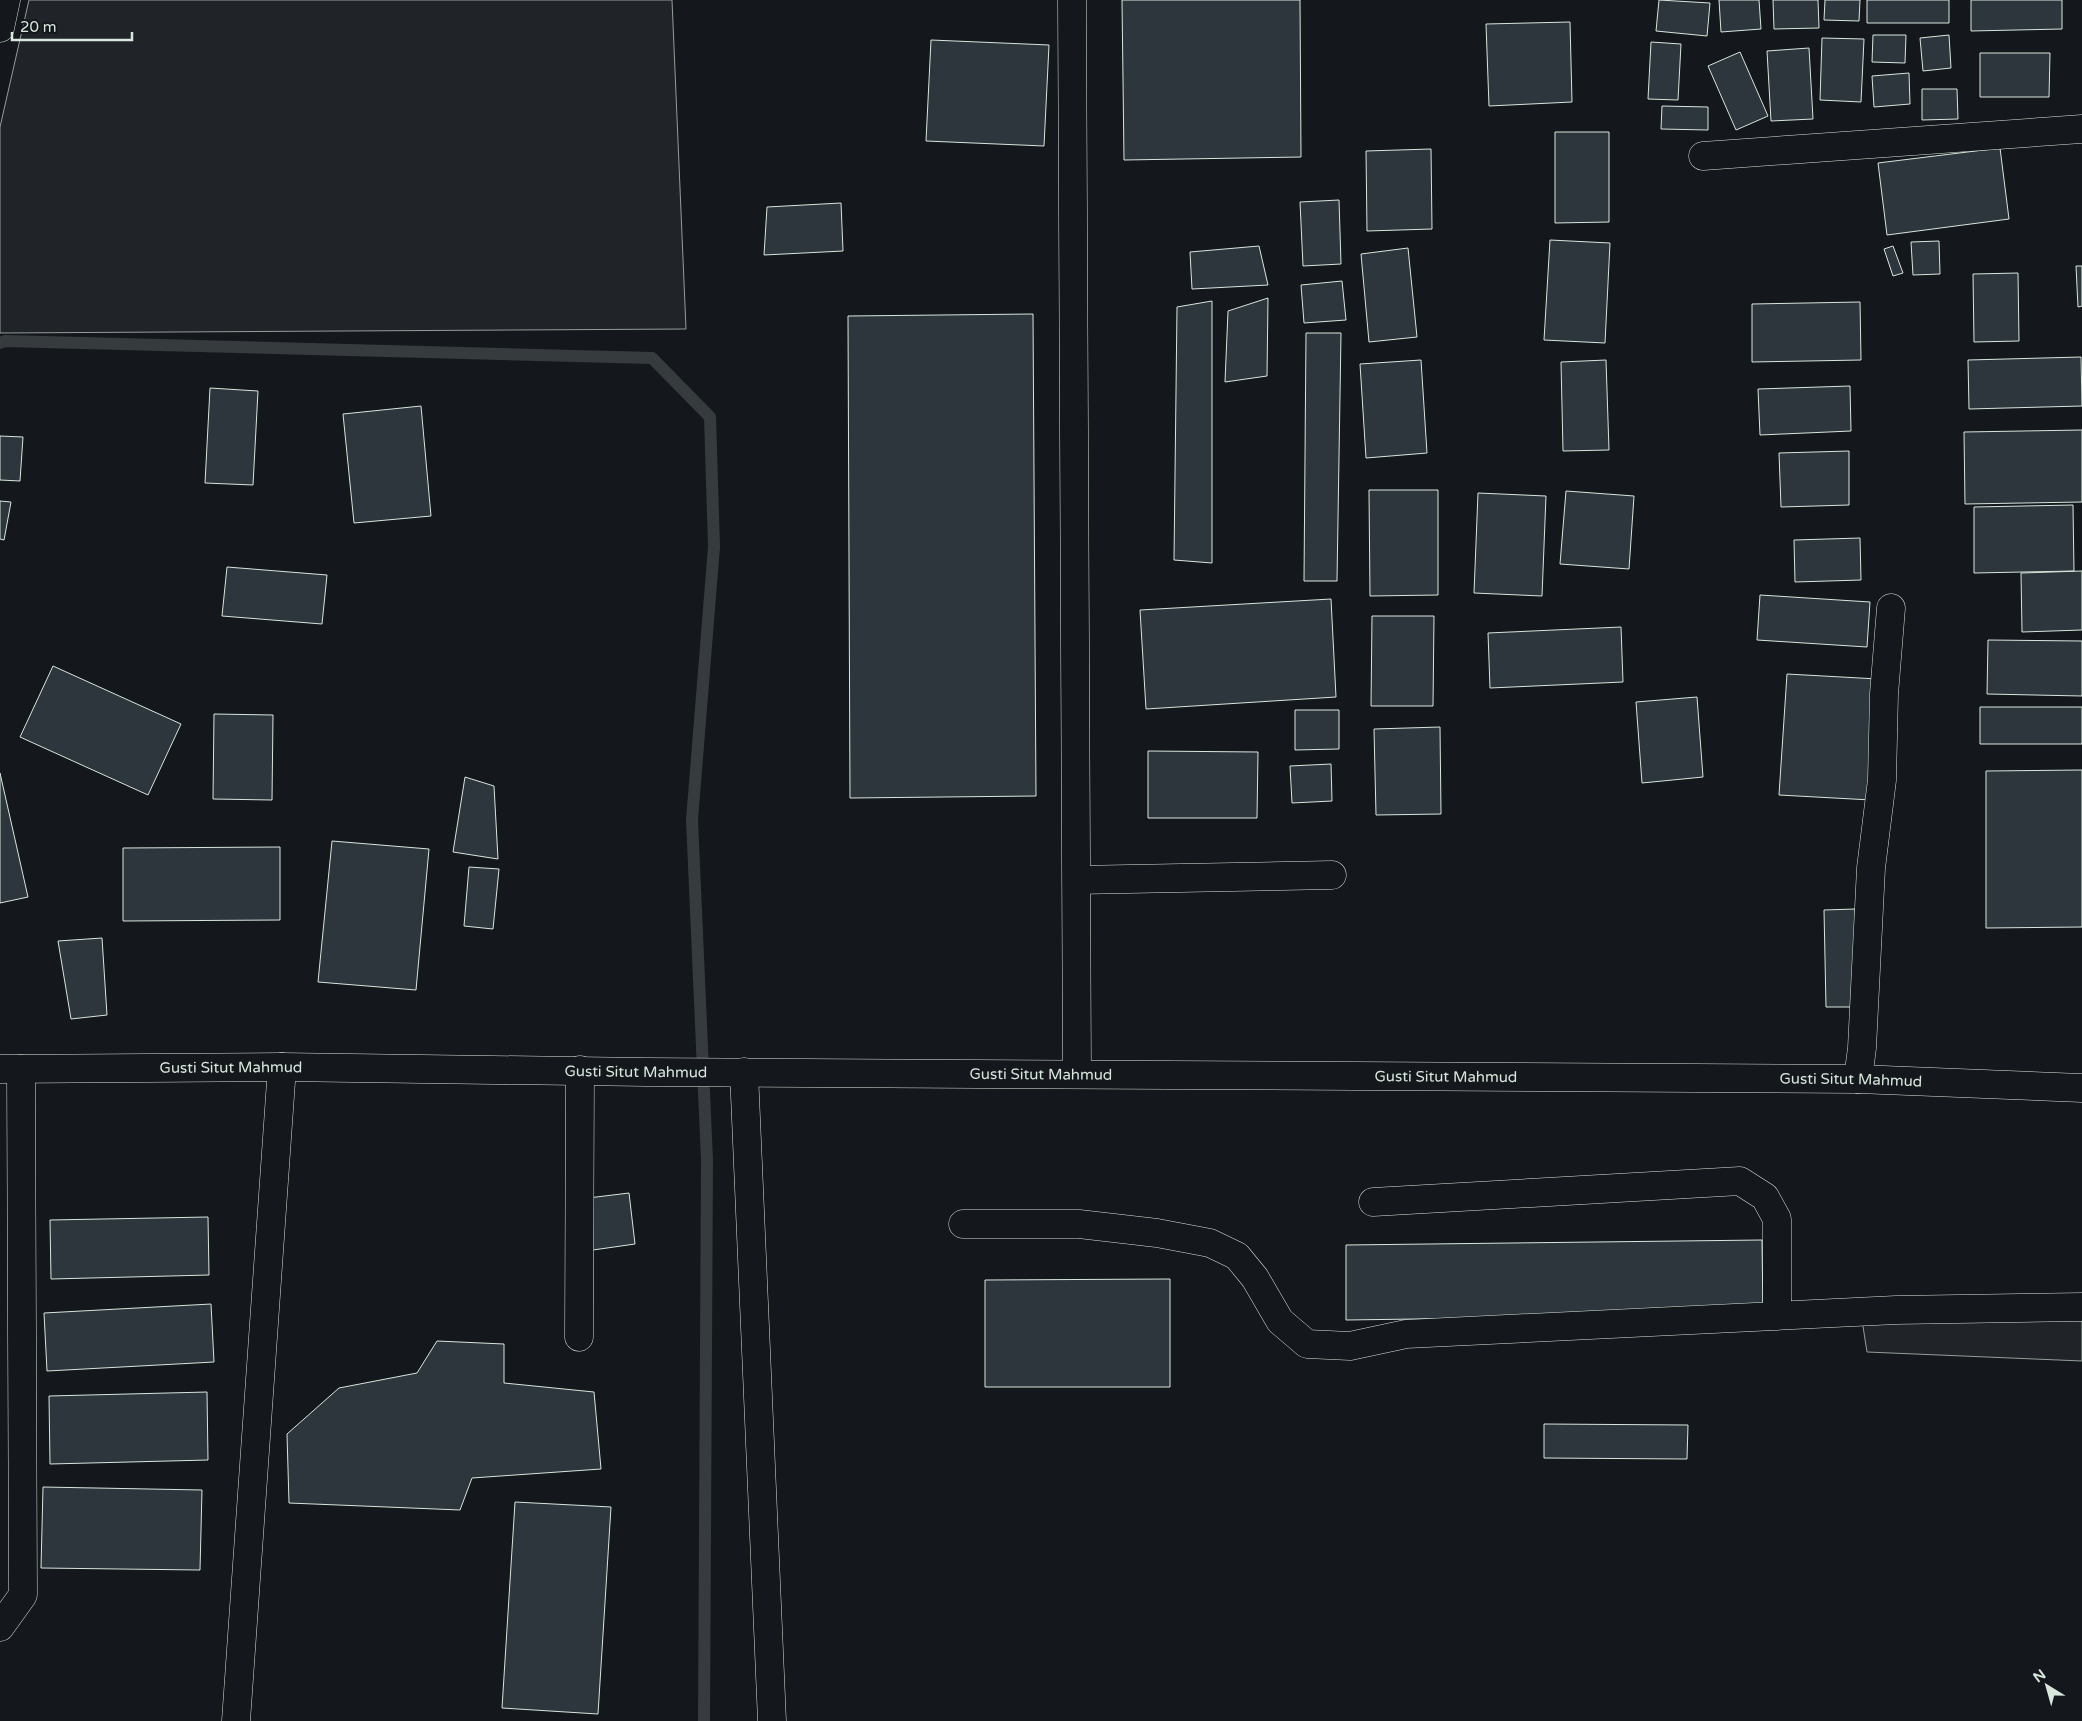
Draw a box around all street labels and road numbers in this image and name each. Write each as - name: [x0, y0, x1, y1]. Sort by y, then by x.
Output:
- street label: Gusti Situt Mahmud: [160, 1058, 303, 1077]
- street label: Gusti Situt Mahmud: [564, 1062, 707, 1081]
- street label: Gusti Situt Mahmud: [969, 1065, 1112, 1084]
- street label: Gusti Situt Mahmud: [1374, 1067, 1517, 1086]
- street label: Gusti Situt Mahmud: [1779, 1070, 1923, 1091]

